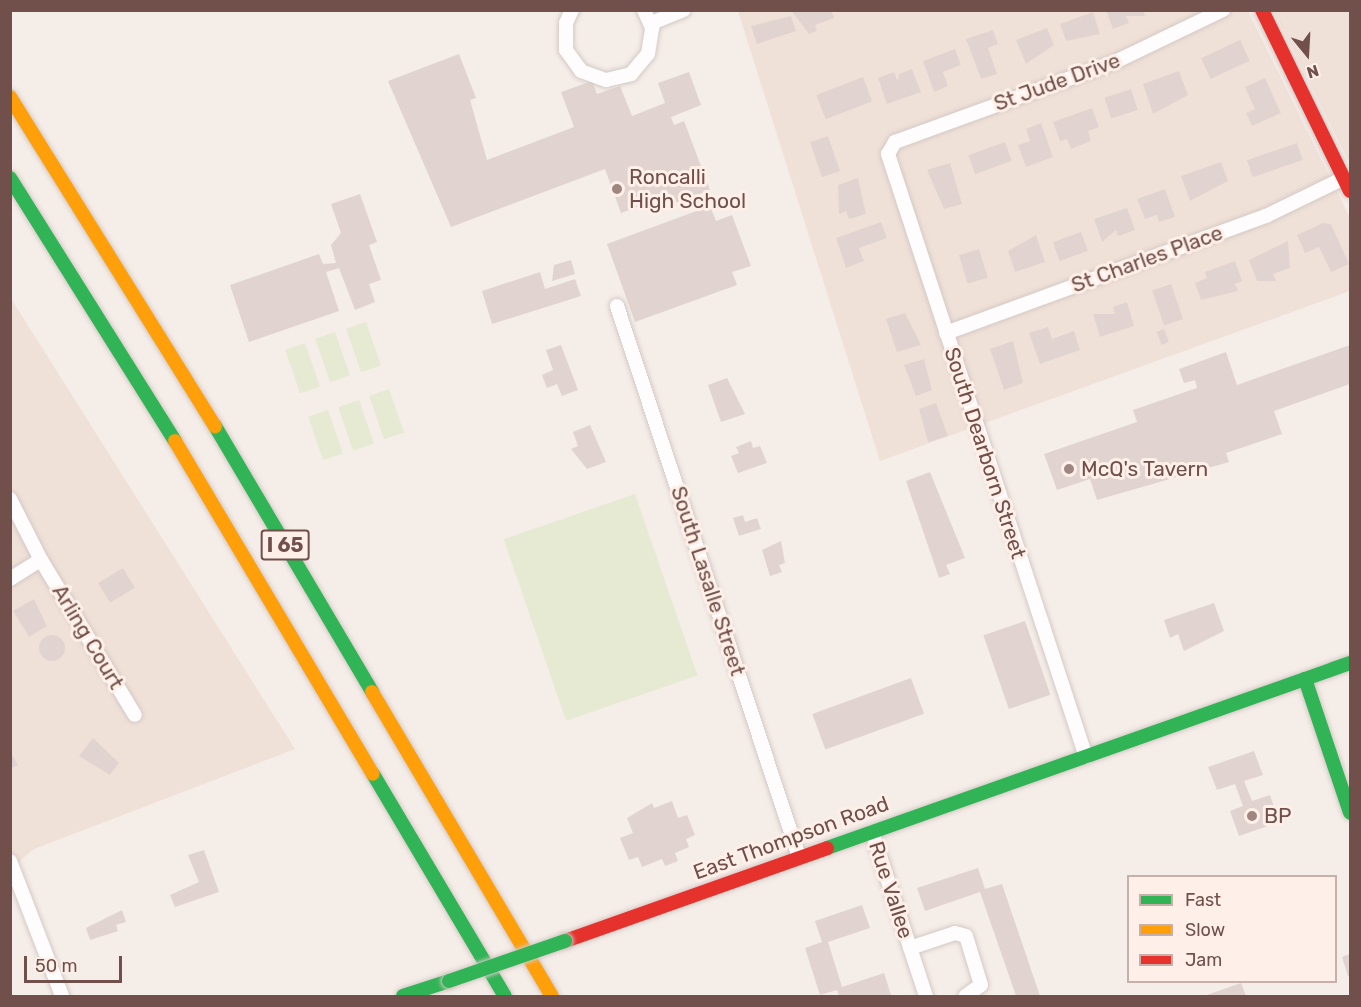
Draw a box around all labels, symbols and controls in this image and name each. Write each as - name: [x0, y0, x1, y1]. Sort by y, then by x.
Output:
- north arrow: [1277, 24, 1337, 84]
- street label: St Jude Drive: [991, 48, 1123, 116]
- text: N: [1304, 61, 1321, 82]
- place label: Roncalli High School: [629, 164, 746, 214]
- marker: Roncalli High School: [610, 182, 624, 196]
- street label: St Charles Place: [1068, 220, 1226, 298]
- street label: South Dearborn Street: [939, 344, 1031, 562]
- place label: McQ's Tavern: [1081, 456, 1209, 482]
- marker: McQ's Tavern: [1062, 462, 1076, 476]
- street label: South Lasalle Street: [666, 483, 750, 679]
- road number: I 65: [260, 528, 310, 562]
- street label: Arling Court: [47, 580, 129, 694]
- street label: East Thompson Road: [690, 791, 892, 885]
- place label: BP: [1264, 803, 1292, 829]
- marker: BP: [1245, 809, 1259, 823]
- street label: Rue Vallee: [863, 838, 919, 942]
- legend: [1127, 875, 1337, 983]
- text: Fast: [1185, 889, 1221, 911]
- text: Slow: [1185, 919, 1225, 941]
- scale bar: [27, 944, 124, 982]
- text: Jam: [1185, 949, 1222, 971]
- text: 50 m: [35, 955, 78, 977]

